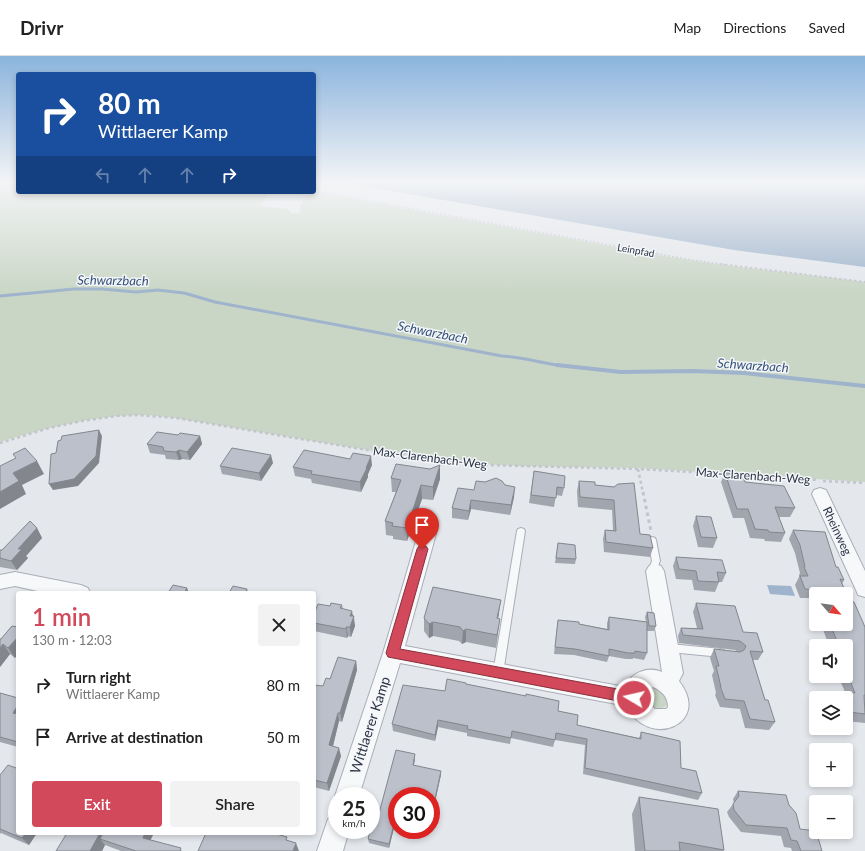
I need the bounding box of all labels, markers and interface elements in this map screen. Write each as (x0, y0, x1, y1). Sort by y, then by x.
text: Drivr (20, 16, 63, 39)
text: Map (674, 19, 701, 36)
text: Directions (723, 19, 786, 36)
text: Saved (808, 19, 845, 36)
text: 80 m (98, 86, 161, 120)
icon: right (32, 88, 84, 140)
text: Wittlaerer Kamp (98, 120, 228, 142)
icon: left (92, 164, 114, 186)
icon: ahead (134, 164, 156, 186)
icon: ahead (176, 164, 198, 186)
icon: right (218, 164, 240, 186)
street label: Leinpfad (616, 241, 656, 259)
water label: Schwarzbach (77, 271, 149, 289)
water label: Schwarzbach (396, 317, 470, 347)
water label: Schwarzbach (717, 355, 789, 375)
street label: Max-Clarenbach-Weg (372, 443, 488, 472)
street label: Max-Clarenbach-Weg (695, 464, 811, 487)
street label: Rheinweg (820, 504, 855, 557)
pin (405, 508, 439, 549)
icon: arrive (411, 514, 433, 536)
north arrow (809, 587, 853, 631)
map controls (809, 587, 853, 839)
text: 1 min (32, 602, 91, 631)
button: close (258, 604, 300, 646)
text: 130 m · 12:03 (32, 632, 112, 648)
button: sound (809, 639, 853, 683)
text: Turn right (66, 668, 131, 686)
icon: right (32, 674, 54, 696)
street label: Wittlaerer Kamp (346, 674, 393, 776)
text: 80 m (266, 676, 300, 694)
position arrow (613, 677, 655, 719)
text: Wittlaerer Kamp (66, 686, 160, 702)
button: layers (809, 691, 853, 735)
icon: arrive (32, 726, 54, 748)
text: Arrive at destination (66, 728, 203, 746)
text: 50 m (266, 728, 300, 746)
button: + (809, 743, 853, 787)
button: Exit (32, 781, 162, 827)
button: Share (170, 781, 300, 827)
speed limit sign: 30 (388, 787, 440, 839)
button: − (809, 795, 853, 839)
text: 25 (342, 796, 366, 820)
text: km/h (342, 817, 366, 829)

